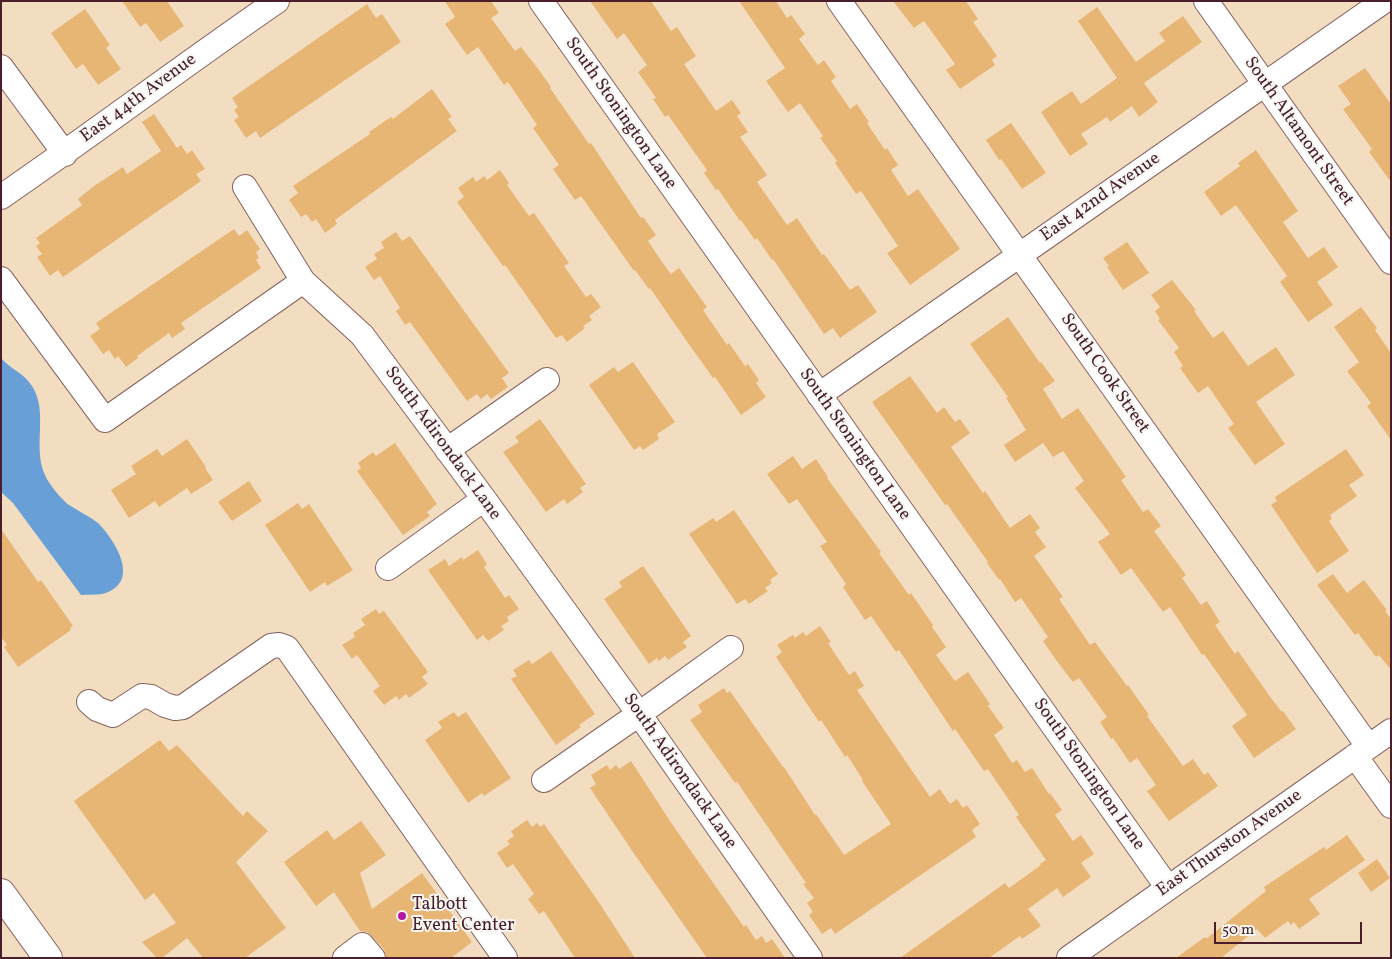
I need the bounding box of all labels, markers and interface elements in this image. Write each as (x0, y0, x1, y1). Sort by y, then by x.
street label: South Stonington Lane (559, 34, 681, 194)
street label: East 44th Avenue (77, 50, 201, 148)
street label: South Altamont Street (1238, 53, 1358, 211)
street label: East 42nd Avenue (1037, 149, 1165, 247)
street label: South Cook Street (1055, 310, 1153, 438)
street label: South Adirondack Lane (379, 363, 505, 525)
street label: South Stonington Lane (793, 365, 915, 525)
street label: South Adirondack Lane (617, 690, 741, 854)
street label: South Stonington Lane (1027, 695, 1149, 855)
street label: East Thurston Avenue (1153, 786, 1307, 902)
place label: Talbott Event Center (412, 895, 515, 938)
marker: Talbott Event Center (396, 910, 408, 922)
scale bar (1217, 912, 1364, 944)
text: 50 m (1222, 920, 1254, 941)

